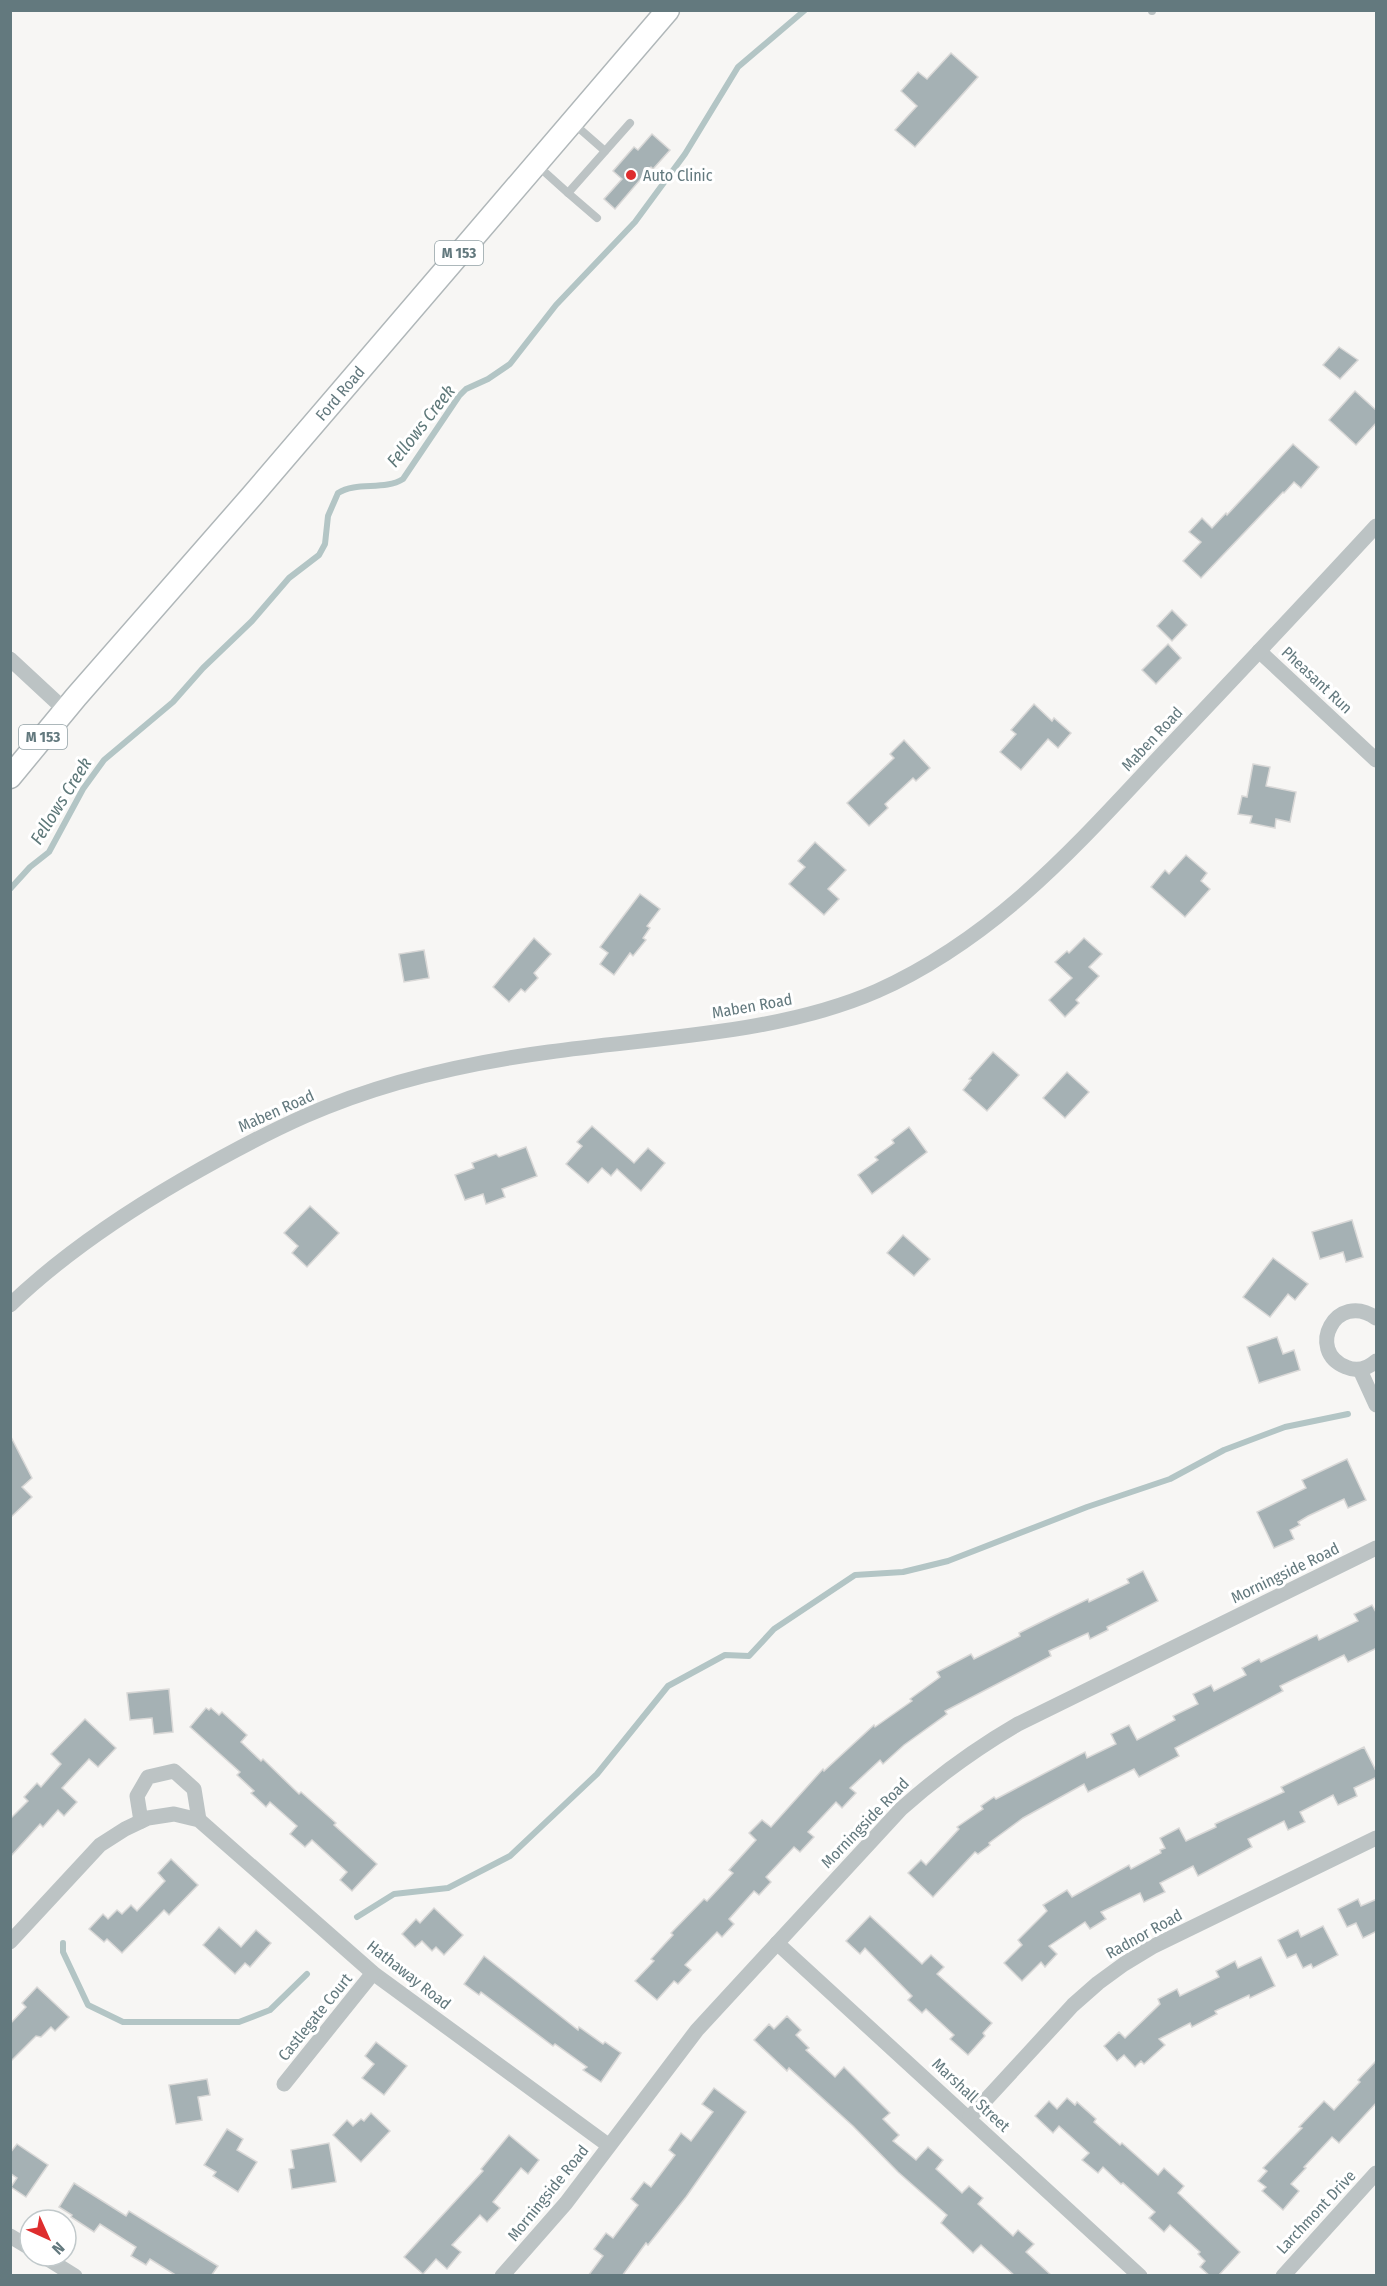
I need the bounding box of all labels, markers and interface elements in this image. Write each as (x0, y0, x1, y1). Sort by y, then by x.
place label: Auto Clinic (643, 166, 713, 185)
marker: Auto Clinic (624, 168, 638, 182)
road number: M 153 (435, 241, 483, 265)
street label: Ford Road (311, 362, 368, 424)
water label: Fellows Creek (382, 380, 460, 472)
street label: Pheasant Run (1278, 643, 1356, 717)
street label: Maben Road (1117, 703, 1187, 775)
road number: M 153 (19, 725, 67, 749)
water label: Fellows Creek (26, 753, 96, 849)
street label: Maben Road (710, 990, 794, 1022)
street label: Maben Road (235, 1086, 317, 1136)
street label: Morningside Road (1228, 1539, 1342, 1607)
street label: Morningside Road (817, 1774, 913, 1872)
street label: Radnor Road (1103, 1905, 1185, 1963)
street label: Hathaway Road (363, 1936, 455, 2014)
street label: Castlegate Court (274, 1969, 356, 2064)
street label: Marshall Street (928, 2054, 1014, 2136)
street label: Morningside Road (504, 2141, 592, 2245)
street label: Larchmont Drive (1272, 2166, 1360, 2258)
north arrow (18, 2208, 78, 2268)
text: N (48, 2238, 68, 2258)

